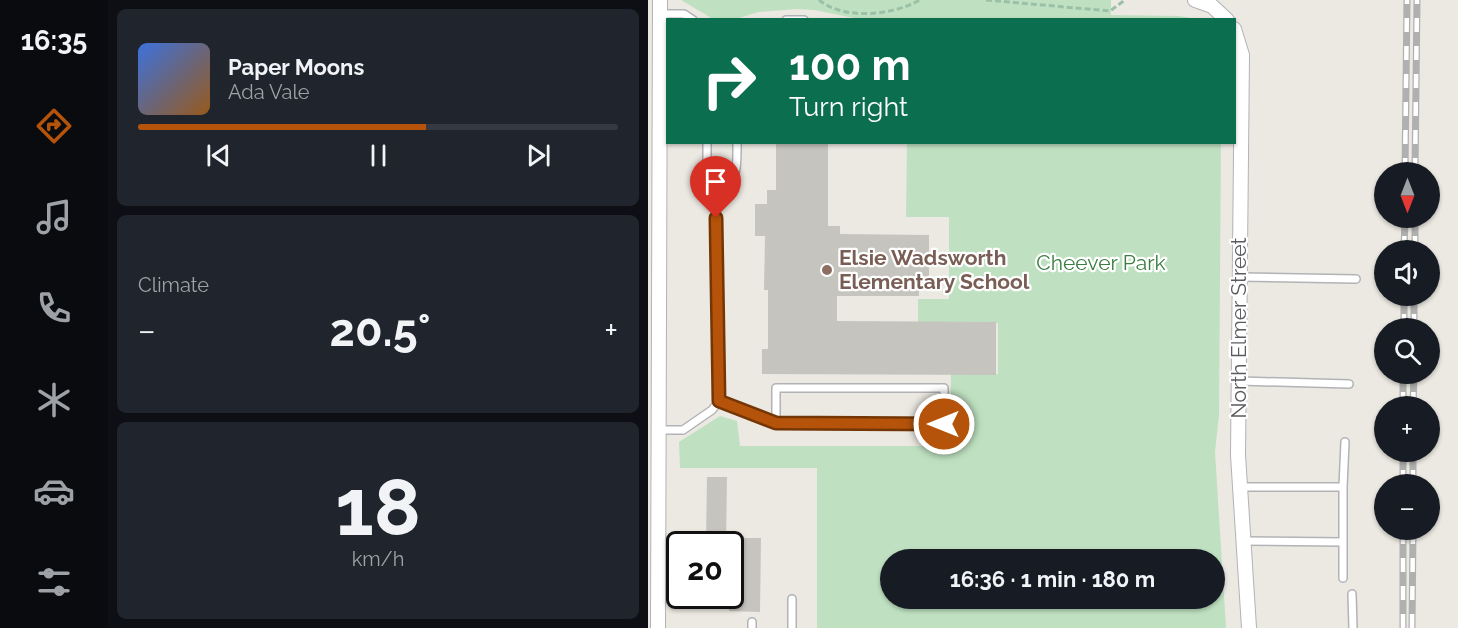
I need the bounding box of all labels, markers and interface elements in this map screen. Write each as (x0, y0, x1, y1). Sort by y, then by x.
text: 16:35 (21, 25, 87, 56)
text: 100 m (789, 41, 911, 90)
icon: right (690, 42, 768, 120)
text: Paper Moons (228, 54, 364, 80)
text: Ada Vale (228, 80, 310, 104)
text: Turn right (789, 91, 908, 122)
icon: directions (33, 105, 75, 147)
icon: previous (202, 139, 235, 172)
icon: pause (362, 139, 395, 172)
icon: next (522, 139, 555, 172)
pin (690, 156, 741, 218)
north arrow (1374, 162, 1440, 228)
map controls (1374, 162, 1440, 540)
icon: arrive (699, 165, 732, 198)
icon: music (33, 196, 75, 238)
street label: North Elmer Street (1226, 237, 1251, 419)
button: sound (1374, 240, 1440, 306)
place label: Elsie Wadsworth Elementary School (839, 245, 1030, 294)
park label: Cheever Park (1036, 250, 1166, 275)
marker: Elsie Wadsworth Elementary School (820, 263, 834, 277)
text: Climate (138, 273, 209, 297)
icon: phone (33, 287, 75, 329)
text: 20.5° (330, 304, 430, 357)
text: − (138, 311, 156, 350)
text: + (604, 311, 618, 350)
button: search (1374, 318, 1440, 384)
icon: climate (33, 379, 75, 421)
position arrow (912, 392, 976, 456)
button: + (1374, 396, 1440, 462)
text: 18 (335, 462, 421, 553)
icon: car (33, 470, 75, 512)
button: − (1374, 474, 1440, 540)
speed limit sign: 20 (666, 531, 744, 609)
text: km/h (352, 547, 404, 571)
icon: filters (33, 561, 75, 603)
text: 16:36 · 1 min · 180 m (950, 566, 1155, 592)

